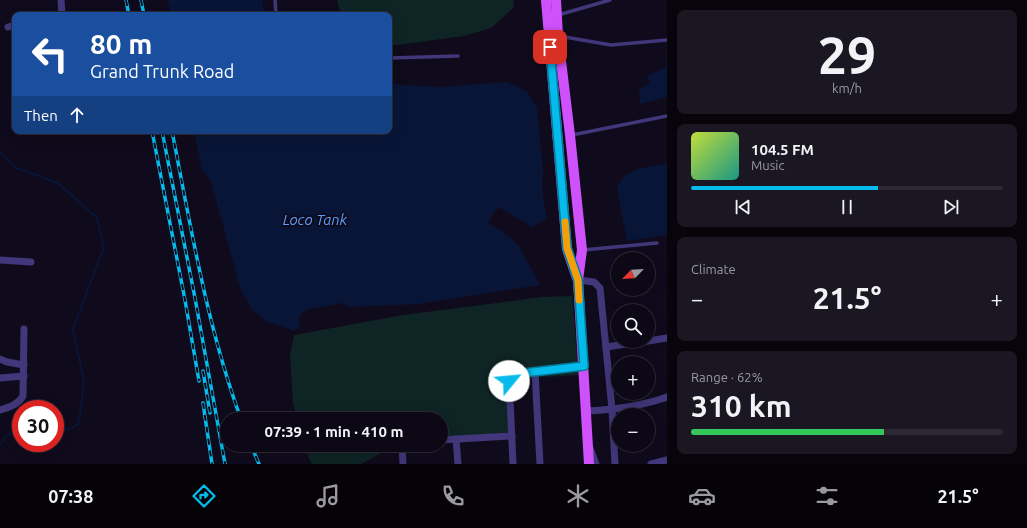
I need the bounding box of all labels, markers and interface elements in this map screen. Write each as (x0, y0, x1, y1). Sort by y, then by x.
text: 29 (818, 26, 876, 84)
icon: left (24, 28, 76, 80)
text: 80 m (90, 28, 152, 59)
pin (533, 30, 567, 64)
icon: arrive (539, 36, 561, 58)
text: Grand Trunk Road (90, 61, 234, 81)
text: km/h (832, 81, 862, 95)
icon: ahead (66, 104, 88, 126)
text: Then (24, 107, 58, 124)
text: 104.5 FM (751, 141, 814, 158)
text: Music (751, 158, 785, 172)
icon: previous (732, 196, 754, 218)
icon: pause (836, 196, 858, 218)
icon: next (940, 196, 962, 218)
water label: Loco Tank (283, 211, 348, 228)
north arrow (611, 252, 655, 296)
map controls (611, 252, 655, 452)
text: Climate (691, 262, 736, 276)
text: 21.5° (813, 281, 881, 315)
text: − (691, 286, 703, 311)
text: + (991, 286, 1003, 311)
button: search (611, 304, 655, 348)
button: + (611, 356, 655, 400)
position arrow (488, 360, 530, 402)
text: Range · 62% (691, 370, 763, 384)
text: 310 km (691, 389, 792, 423)
speed limit sign: 30 (12, 400, 64, 452)
button: − (611, 408, 655, 452)
text: 07:39 · 1 min · 410 m (265, 423, 403, 440)
icon: directions (190, 482, 218, 510)
icon: music (314, 482, 342, 510)
icon: phone (439, 482, 467, 510)
icon: climate (564, 482, 592, 510)
icon: car (688, 482, 716, 510)
icon: filters (813, 482, 841, 510)
text: 07:38 (48, 486, 93, 506)
text: 21.5° (937, 486, 979, 506)

